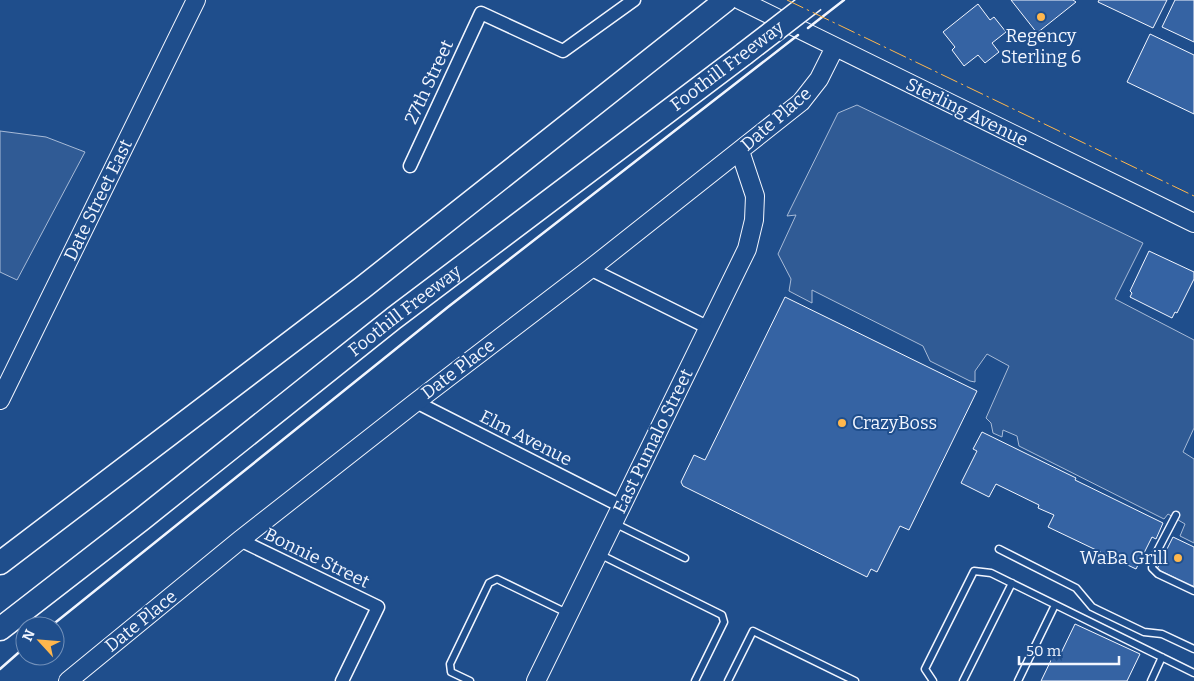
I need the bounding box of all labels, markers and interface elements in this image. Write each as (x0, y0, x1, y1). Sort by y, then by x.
marker: Regency Sterling 6 (1035, 11, 1047, 23)
street label: Foothill Freeway (666, 16, 788, 116)
place label: Regency Sterling 6 (1001, 25, 1081, 68)
street label: 27th Street (400, 36, 458, 128)
street label: Sterling Avenue (902, 73, 1032, 151)
street label: Date Place (736, 82, 816, 156)
street label: Date Street East (59, 135, 137, 264)
street label: Foothill Freeway (344, 260, 466, 361)
street label: Date Place (417, 334, 499, 404)
street label: East Pumalo Street (608, 365, 698, 517)
street label: Elm Avenue (476, 405, 576, 471)
place label: CrazyBoss (852, 412, 937, 434)
marker: CrazyBoss (836, 417, 848, 429)
street label: Bonnie Street (261, 523, 374, 593)
place label: WaBa Grill (1080, 547, 1168, 569)
marker: WaBa Grill (1172, 552, 1184, 564)
street label: Date Place (101, 585, 181, 657)
north arrow (15, 616, 65, 666)
text: N (19, 627, 39, 644)
scale bar (1019, 634, 1119, 666)
text: 50 m (1026, 642, 1062, 660)

